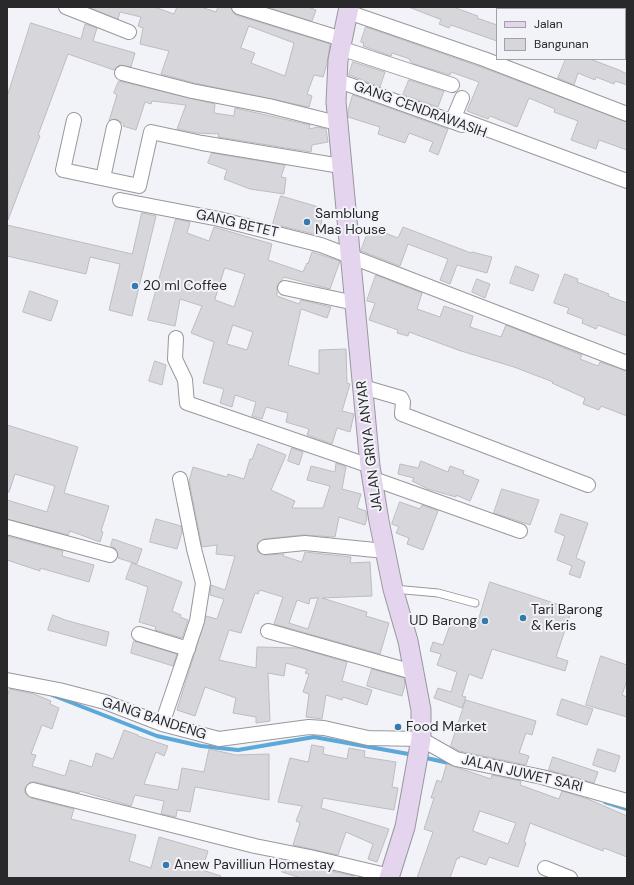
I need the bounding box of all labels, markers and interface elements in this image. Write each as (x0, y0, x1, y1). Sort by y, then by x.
legend (496, 8, 626, 60)
text: Jalan (534, 16, 563, 32)
text: Bangunan (534, 36, 589, 52)
street label: GANG CENDRAWASIH (351, 78, 489, 142)
street label: GANG BETET (194, 206, 280, 242)
place label: Samblung Mas House (315, 206, 386, 238)
marker: Samblung Mas House (302, 217, 312, 227)
place label: 20 ml Coffee (143, 278, 227, 294)
marker: 20 ml Coffee (130, 281, 140, 291)
street label: JALAN GRIYA ANYAR (354, 379, 386, 513)
place label: Tari Barong & Keris (531, 602, 603, 634)
place label: UD Barong (409, 613, 477, 629)
marker: Tari Barong & Keris (518, 613, 528, 623)
marker: UD Barong (480, 616, 490, 626)
street label: GANG BANDENG (100, 694, 208, 744)
place label: Food Market (406, 719, 487, 735)
marker: Food Market (393, 722, 403, 732)
street label: JALAN JUWET SARI (460, 752, 584, 796)
place label: Anew Pavilliun Homestay (174, 857, 334, 873)
marker: Anew Pavilliun Homestay (161, 860, 171, 870)

